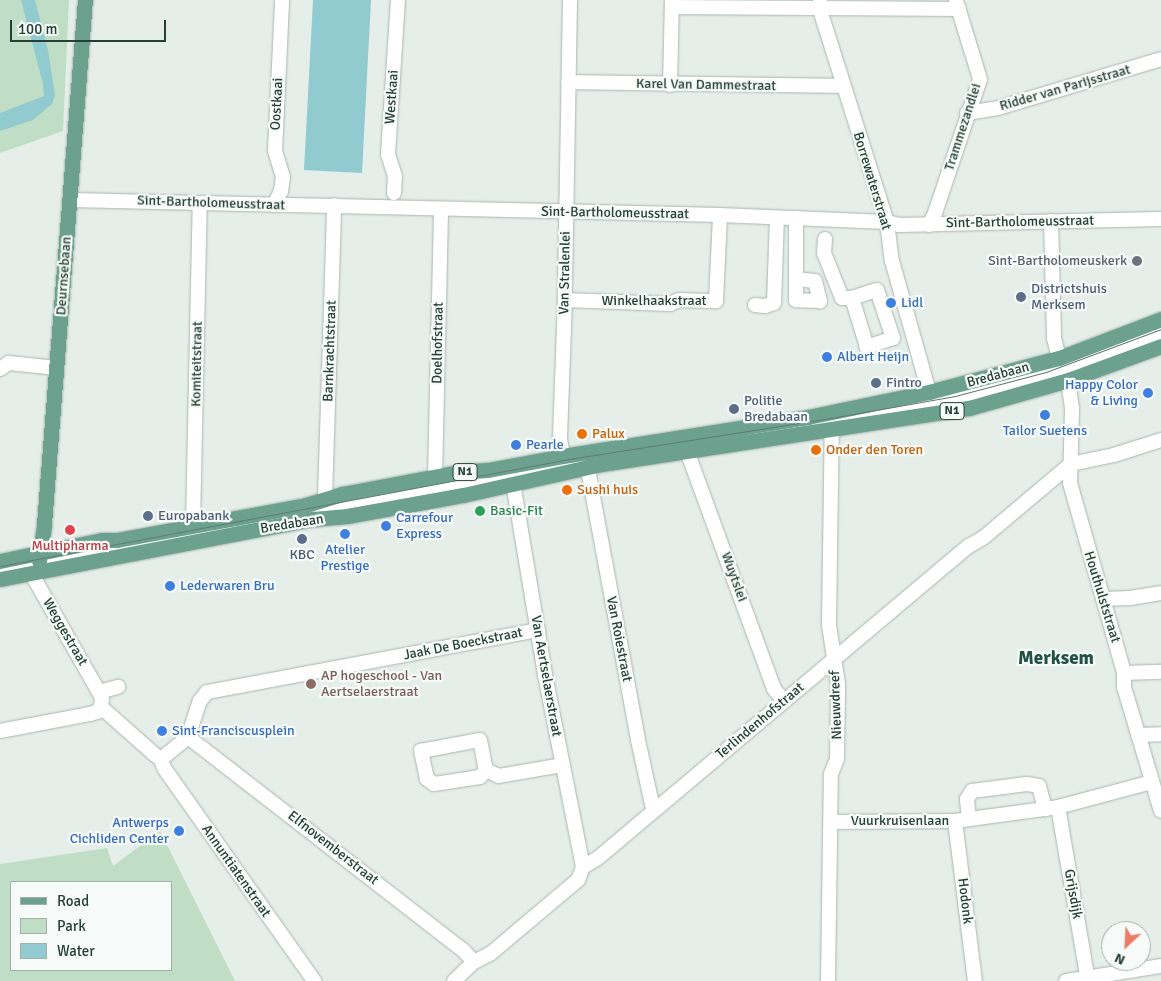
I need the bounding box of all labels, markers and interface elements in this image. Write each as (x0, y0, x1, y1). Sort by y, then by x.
scale bar (12, 10, 169, 42)
text: 100 m (18, 20, 58, 38)
street label: Ridder van Parijsstraat (998, 61, 1132, 115)
street label: Westkaai (382, 69, 402, 125)
street label: Karel Van Dammestraat (636, 75, 776, 95)
street label: Oostkaai (267, 77, 287, 131)
street label: Trammezandlei (941, 81, 985, 173)
street label: Borrewaterstraat (849, 130, 895, 232)
street label: Sint-Bartholomeusstraat (137, 192, 285, 214)
street label: Sint-Bartholomeusstraat (541, 203, 689, 223)
street label: Sint-Bartholomeusstraat (946, 212, 1094, 232)
street label: Van Stralenlei (556, 231, 574, 315)
street label: Deurnsebaan (53, 236, 75, 316)
place label: Sint-Bartholomeuskerk (988, 253, 1127, 269)
marker: Sint-Bartholomeuskerk (1131, 255, 1143, 267)
place label: Districtshuis Merksem (1031, 281, 1107, 314)
marker: Districtshuis Merksem (1015, 291, 1027, 303)
street label: Winkelhaakstraat (601, 293, 707, 309)
place label: Lidl (901, 295, 923, 311)
marker: Lidl (885, 297, 897, 309)
street label: Barnkrachtstraat (320, 300, 340, 402)
street label: Doelhofstraat (429, 302, 447, 384)
street label: Komiteitstraat (188, 321, 206, 407)
place label: Albert Heijn (837, 349, 909, 365)
marker: Albert Heijn (821, 351, 833, 363)
street label: Bredabaan (965, 359, 1031, 391)
place label: Fintro (886, 375, 922, 391)
marker: Fintro (870, 377, 882, 389)
place label: Happy Color & Living (1065, 377, 1138, 410)
marker: Happy Color & Living (1142, 387, 1154, 399)
place label: Politie Bredabaan (744, 393, 808, 426)
road number: N1 (940, 402, 964, 421)
marker: Politie Bredabaan (728, 403, 740, 415)
marker: Tailor Suetens (1039, 409, 1051, 421)
place label: Tailor Suetens (1003, 423, 1087, 439)
place label: Palux (592, 426, 625, 442)
marker: Palux (576, 428, 588, 440)
place label: Pearle (526, 437, 564, 453)
marker: Pearle (510, 439, 522, 451)
place label: Onder den Toren (826, 442, 923, 458)
marker: Onder den Toren (810, 444, 822, 456)
road number: N1 (452, 462, 478, 482)
place label: Sushi huis (577, 482, 638, 498)
marker: Sushi huis (561, 484, 573, 496)
place label: Basic-Fit (490, 503, 543, 519)
marker: Basic-Fit (474, 505, 486, 517)
place label: Europabank (158, 508, 229, 524)
marker: Europabank (142, 510, 154, 522)
place label: Carrefour Express (396, 510, 453, 542)
street label: Bredabaan (259, 511, 325, 537)
marker: Carrefour Express (380, 520, 392, 532)
marker: Multipharma (64, 524, 76, 536)
marker: Atelier Prestige (339, 528, 351, 540)
marker: KBC (296, 533, 308, 545)
place label: Multipharma (31, 538, 109, 554)
place label: Atelier Prestige (321, 542, 369, 574)
place label: KBC (289, 547, 315, 563)
street label: Houthulststraat (1080, 549, 1124, 645)
street label: Wuytslei (717, 550, 751, 604)
place label: Lederwaren Bru (180, 578, 275, 594)
marker: Lederwaren Bru (164, 580, 176, 592)
street label: Weggestraat (39, 595, 91, 669)
street label: Van Roiestraat (602, 595, 636, 683)
street label: Van Aertselaerstraat (527, 614, 565, 738)
street label: Jaak De Boeckstraat (402, 624, 524, 664)
district label: Merksem (1018, 648, 1094, 670)
place label: AP hogeschool - Van Aertselaerstraat (321, 668, 442, 700)
street label: Nieuwdreef (826, 670, 846, 740)
marker: AP hogeschool - Van Aertselaerstraat (305, 678, 317, 690)
street label: Terlindenhofstraat (712, 679, 808, 763)
place label: Sint-Franciscusplein (172, 723, 295, 739)
marker: Sint-Franciscusplein (156, 725, 168, 737)
street label: Elfnovemberstraat (284, 807, 382, 889)
street label: Vuurkruisenlaan (851, 813, 949, 829)
place label: Antwerps Cichliden Center (70, 815, 169, 848)
street label: Annuntiatenstraat (198, 821, 274, 921)
marker: Antwerps Cichliden Center (173, 825, 185, 837)
street label: Grijsdijk (1060, 868, 1086, 920)
street label: Hodonk (954, 877, 976, 925)
legend (10, 881, 172, 971)
text: Road (57, 892, 89, 910)
text: Park (57, 917, 86, 935)
north arrow (1101, 921, 1151, 971)
text: Water (57, 942, 95, 960)
text: N (1112, 949, 1128, 969)

